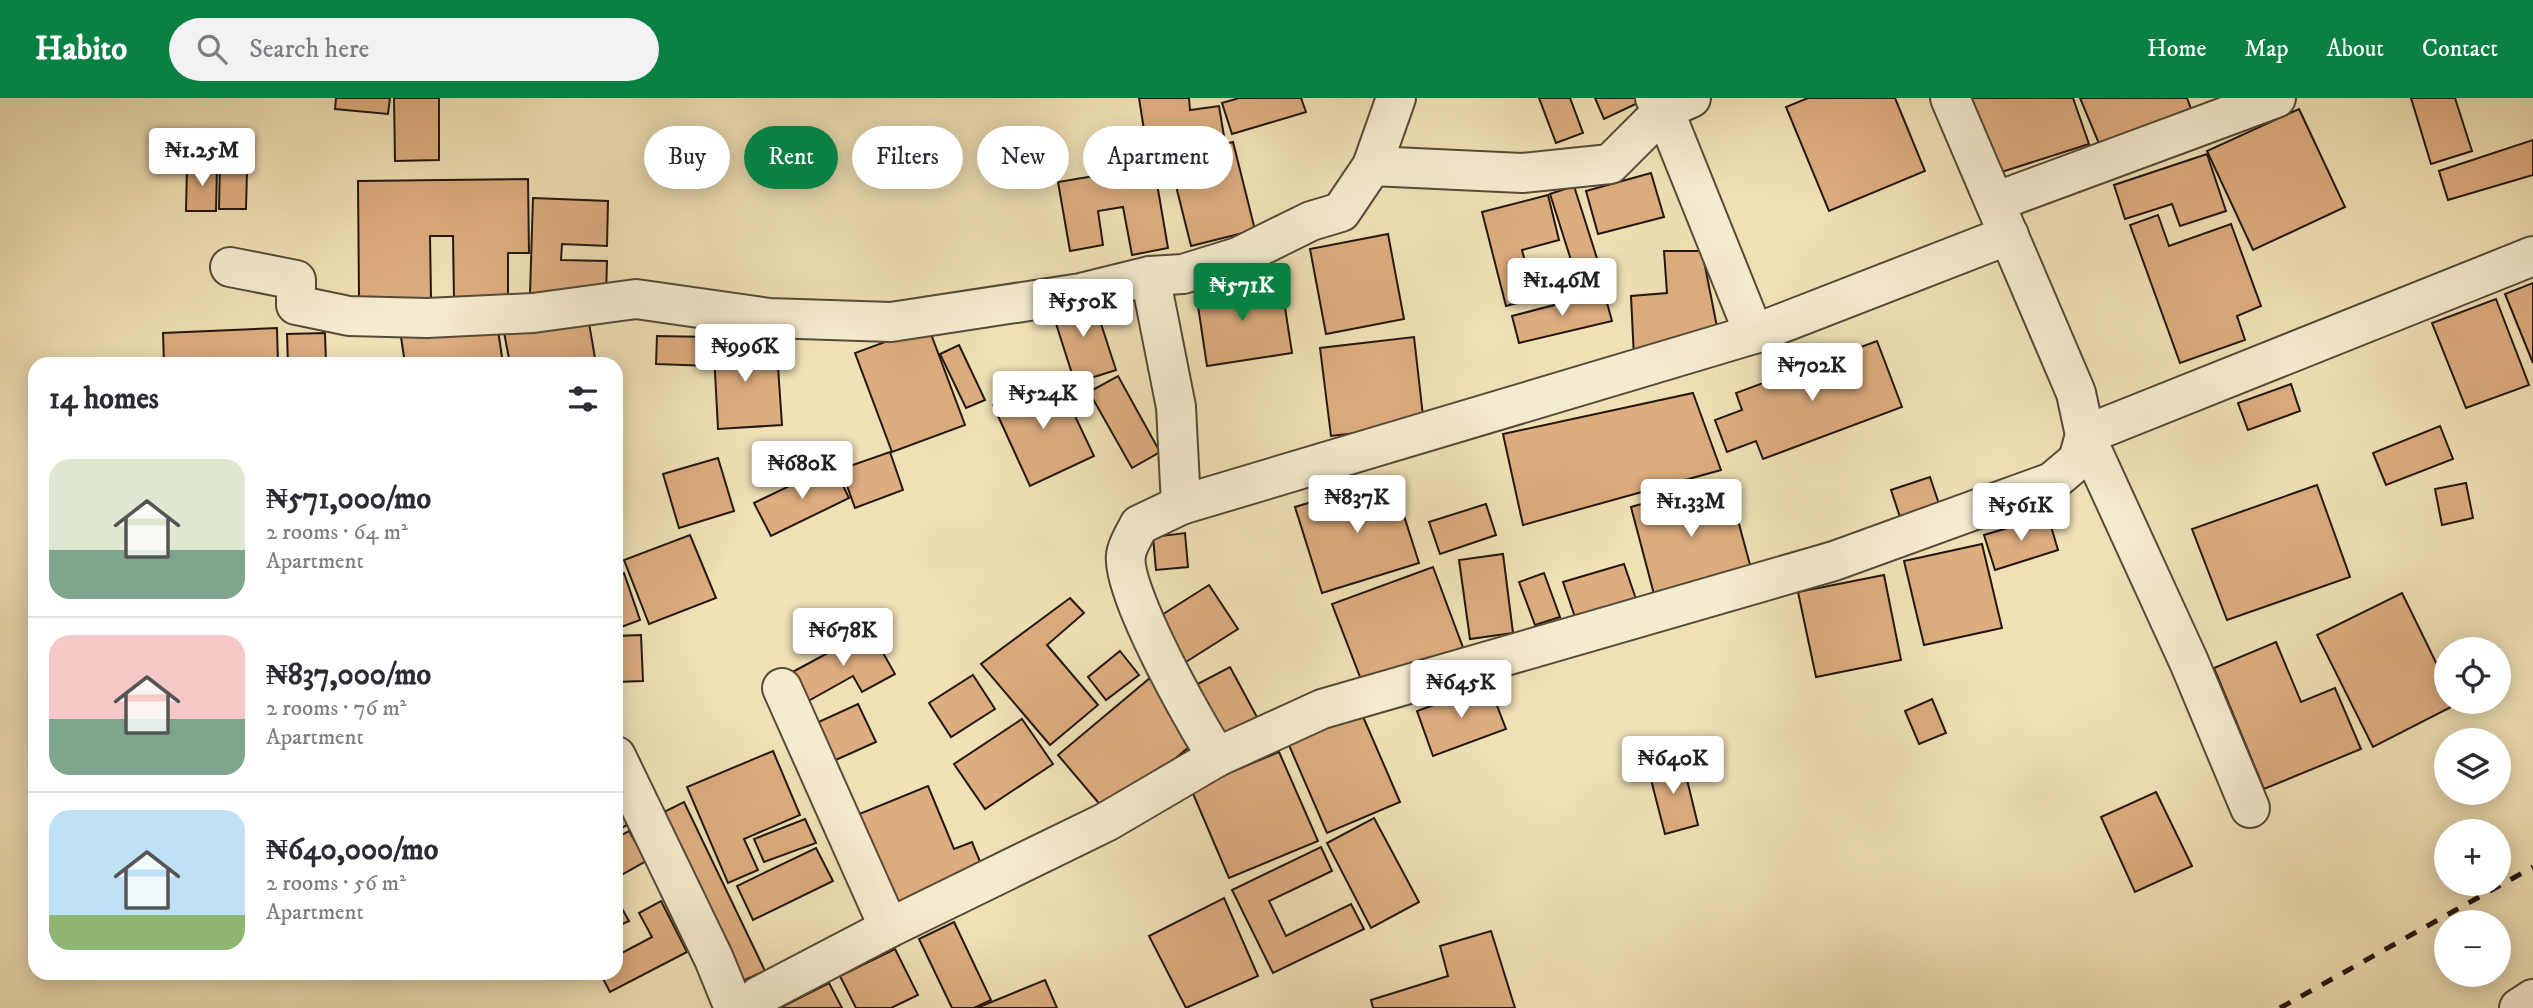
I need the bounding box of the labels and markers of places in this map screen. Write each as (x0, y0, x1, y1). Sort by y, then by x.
pin: ₦1.25M (145, 129, 259, 188)
pin: ₦1.46M (1505, 258, 1619, 318)
pin: ₦571K (1193, 264, 1291, 323)
pin: ₦550K (1034, 280, 1132, 339)
pin: ₦996K (696, 324, 794, 384)
pin: ₦702K (1763, 344, 1861, 403)
pin: ₦524K (994, 372, 1092, 431)
pin: ₦680K (753, 442, 851, 501)
pin: ₦837K (1308, 476, 1406, 535)
pin: ₦1.33M (1634, 480, 1748, 539)
pin: ₦561K (1972, 484, 2070, 543)
pin: ₦678K (794, 608, 892, 668)
pin: ₦645K (1412, 660, 1510, 720)
pin: ₦640K (1624, 736, 1722, 796)

